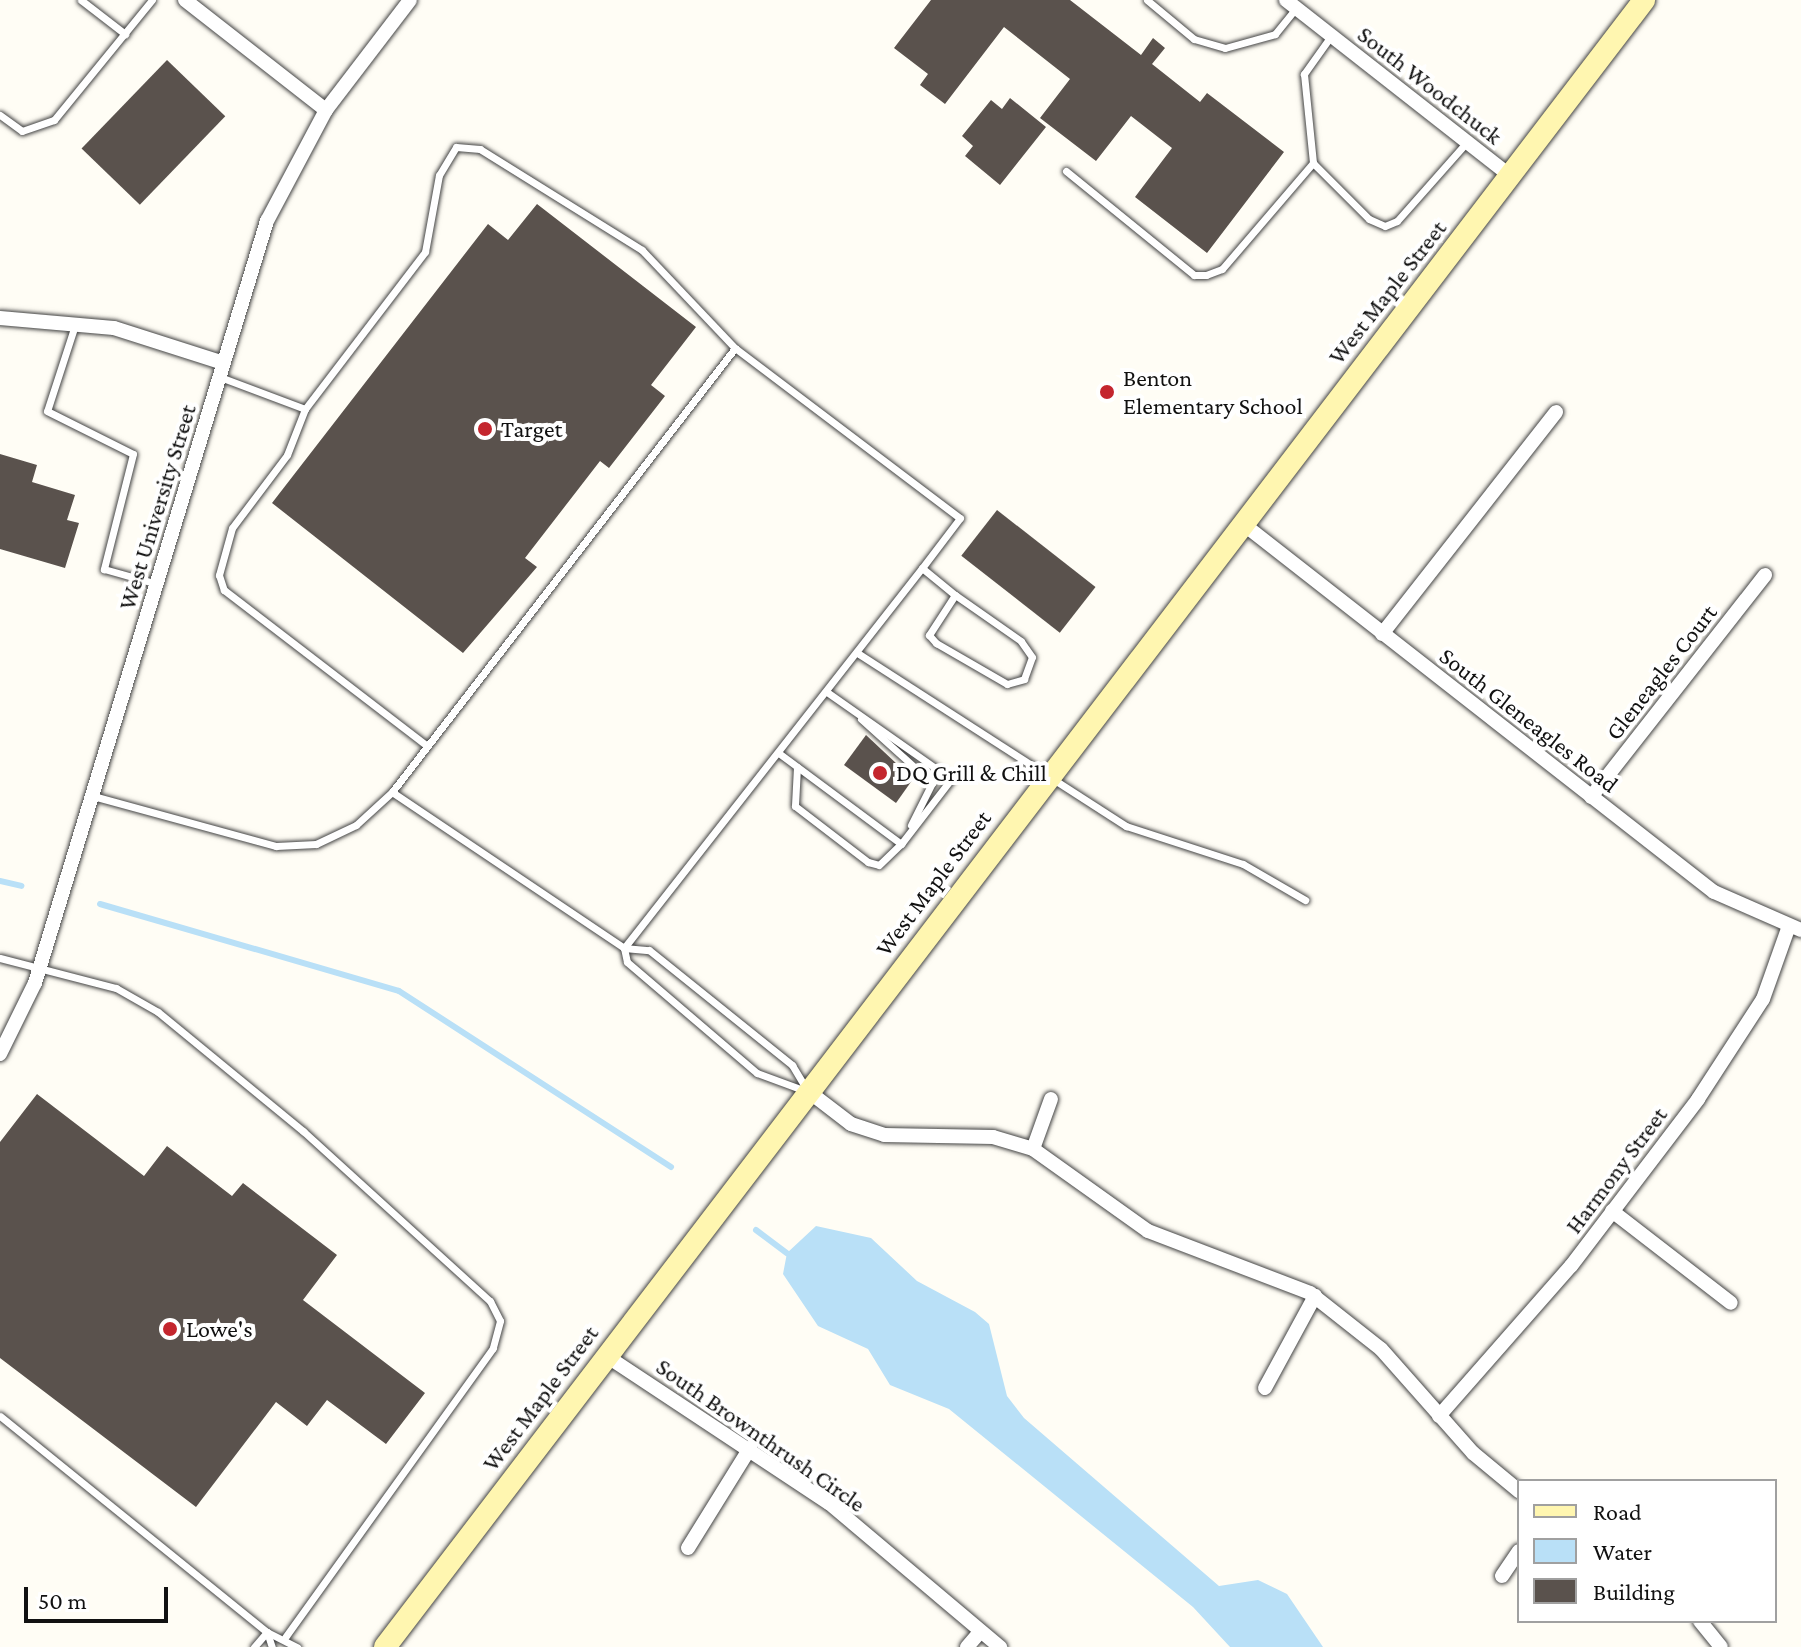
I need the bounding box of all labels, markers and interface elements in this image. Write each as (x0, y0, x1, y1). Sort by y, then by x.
street label: South Woodchuck (1352, 20, 1508, 150)
street label: West Maple Street (1322, 214, 1452, 370)
place label: Benton Elementary School (1123, 364, 1303, 420)
marker: Benton Elementary School (1098, 383, 1116, 401)
street label: West University Street (112, 401, 202, 613)
place label: Target (501, 415, 562, 443)
marker: Target (476, 420, 494, 438)
street label: Gleneagles Court (1599, 598, 1723, 746)
street label: South Gleneagles Road (1434, 641, 1624, 799)
place label: DQ Grill & Chill (896, 759, 1047, 787)
marker: DQ Grill & Chill (871, 764, 889, 782)
street label: West Maple Street (869, 805, 997, 961)
street label: Harmony Street (1559, 1101, 1673, 1239)
place label: Lowe's (186, 1315, 253, 1343)
marker: Lowe's (161, 1320, 179, 1338)
street label: West Maple Street (476, 1320, 604, 1476)
street label: South Brownthrush Circle (651, 1352, 871, 1518)
legend (1517, 1479, 1777, 1623)
text: Road (1593, 1498, 1642, 1525)
text: Water (1593, 1538, 1652, 1565)
scale bar (28, 1571, 172, 1621)
text: Building (1593, 1578, 1675, 1605)
text: 50 m (38, 1587, 87, 1614)

